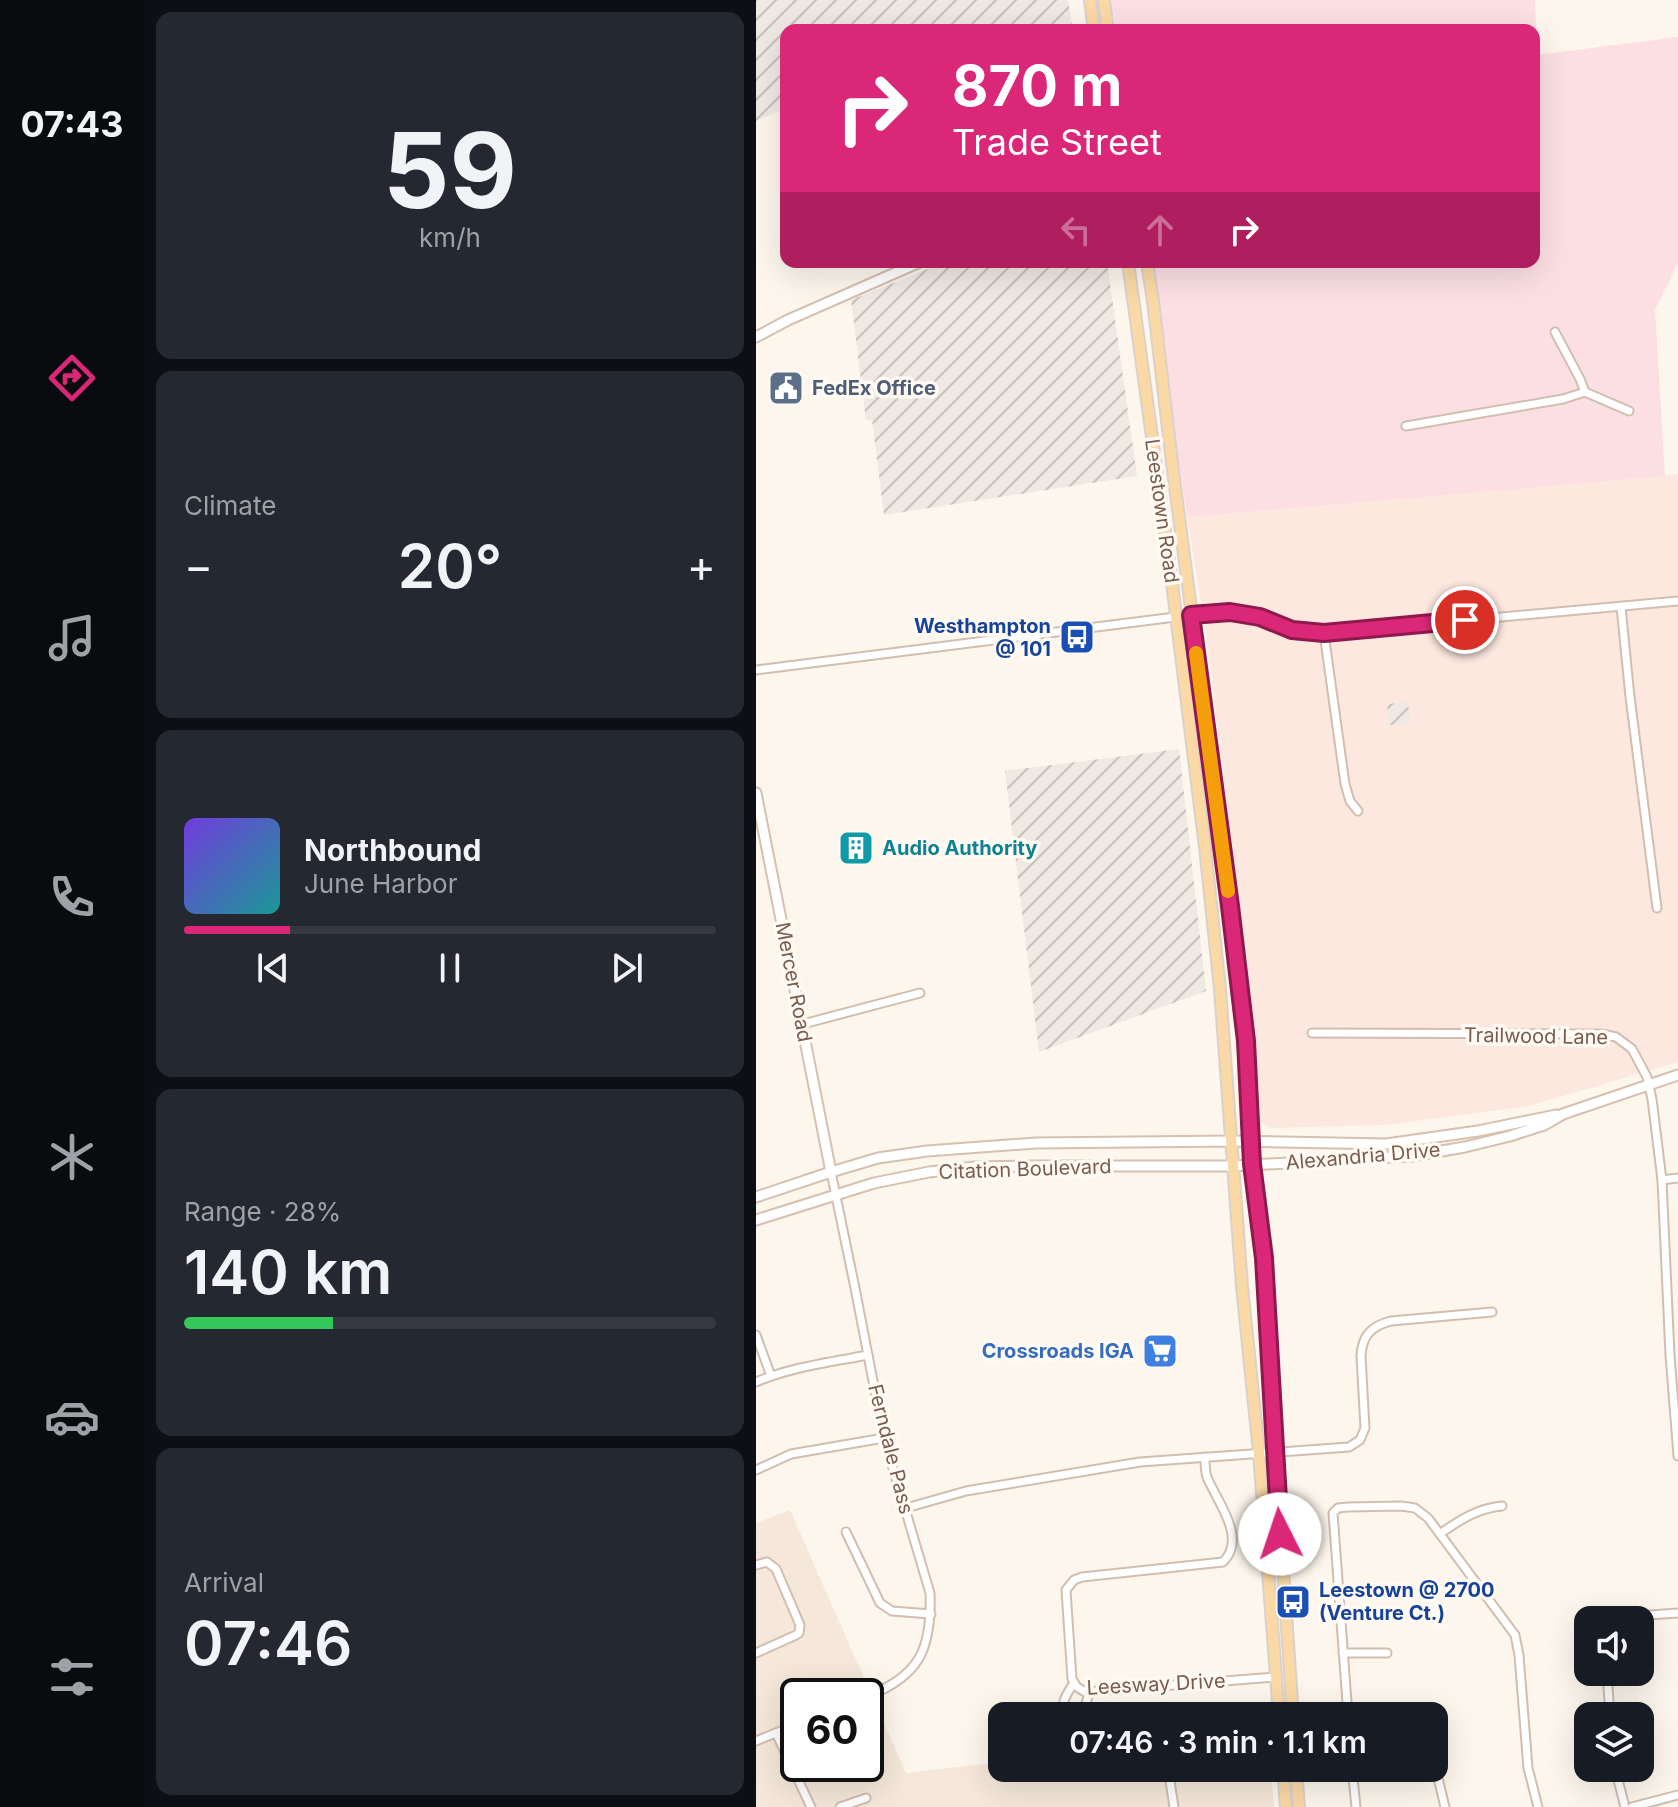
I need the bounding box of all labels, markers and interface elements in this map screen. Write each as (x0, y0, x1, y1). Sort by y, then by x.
text: 870 m (952, 52, 1122, 120)
icon: right (820, 56, 924, 160)
text: 07:43 (21, 102, 123, 146)
text: 59 (383, 107, 517, 233)
text: Trade Street (952, 120, 1162, 164)
icon: left (1054, 208, 1098, 252)
icon: ahead (1138, 208, 1182, 252)
icon: right (1222, 208, 1266, 252)
text: km/h (419, 222, 481, 253)
icon: directions (44, 350, 100, 406)
public building icon: FedEx Office (767, 369, 805, 407)
place label: FedEx Office (812, 376, 936, 400)
street label: Leestown Road (1140, 437, 1184, 585)
text: Climate (184, 490, 276, 521)
text: 20° (398, 530, 502, 602)
text: − (184, 539, 213, 593)
text: + (687, 539, 716, 593)
pin (1431, 586, 1499, 654)
icon: arrive (1443, 598, 1487, 642)
icon: music (44, 610, 100, 666)
place label: Westhampton @ 101 (914, 614, 1051, 661)
bus stop icon: Westhampton @ 101 (1058, 618, 1096, 656)
building icon: Audio Authority (837, 829, 875, 867)
text: Northbound (304, 832, 481, 868)
place label: Audio Authority (882, 836, 1037, 860)
text: June Harbor (304, 868, 457, 899)
icon: phone (44, 869, 100, 925)
street label: Mercer Road (771, 920, 817, 1044)
icon: previous (251, 946, 295, 990)
icon: pause (428, 946, 472, 990)
icon: next (605, 946, 649, 990)
street label: Trailwood Lane (1464, 1023, 1608, 1049)
icon: climate (44, 1129, 100, 1185)
street label: Alexandria Drive (1285, 1137, 1441, 1175)
street label: Citation Boulevard (938, 1154, 1112, 1184)
text: Range · 28% (184, 1196, 341, 1227)
text: 140 km (184, 1236, 392, 1308)
supermarket icon: Crossroads IGA (1141, 1332, 1179, 1370)
place label: Crossroads IGA (982, 1339, 1134, 1363)
street label: Ferndale Pass (863, 1382, 919, 1516)
icon: car (44, 1389, 100, 1445)
position arrow (1238, 1492, 1322, 1576)
text: Arrival (184, 1567, 264, 1598)
place label: Leestown @ 2700 (Venture Ct.) (1319, 1578, 1495, 1625)
bus stop icon: Leestown @ 2700 (Venture Ct.) (1274, 1583, 1312, 1621)
map controls (1574, 1606, 1654, 1782)
button: sound (1574, 1606, 1654, 1686)
text: 07:46 (184, 1607, 352, 1679)
icon: filters (44, 1649, 100, 1705)
street label: Leesway Drive (1086, 1668, 1226, 1700)
speed limit sign: 60 (780, 1678, 884, 1782)
button: layers (1574, 1702, 1654, 1782)
text: 07:46 · 3 min · 1.1 km (1069, 1724, 1367, 1760)

